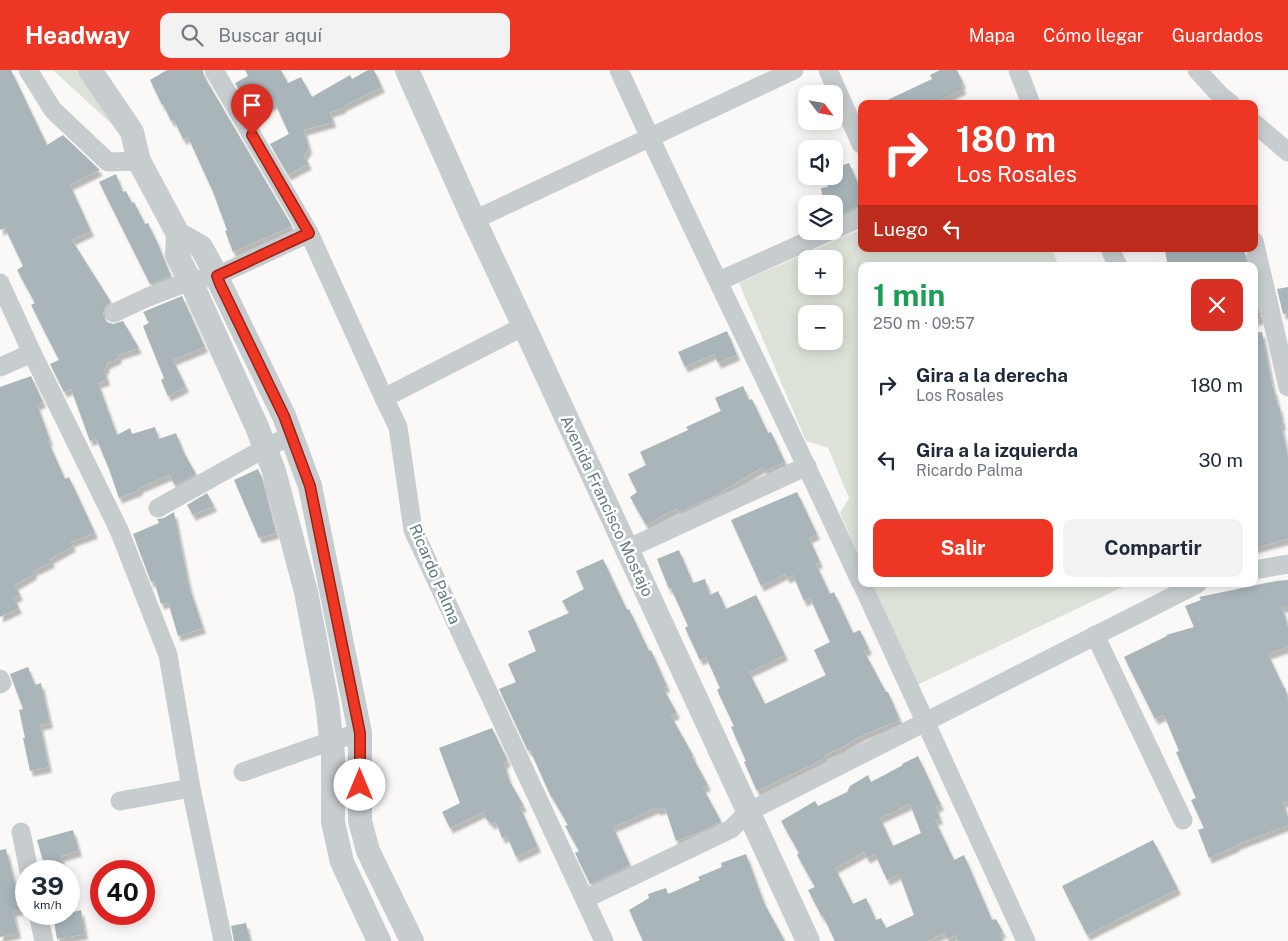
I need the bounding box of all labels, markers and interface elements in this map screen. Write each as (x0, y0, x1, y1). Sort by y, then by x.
search box (160, 13, 510, 58)
text: Headway (25, 21, 130, 49)
icon: search (178, 21, 206, 49)
text: Buscar aquí (218, 24, 322, 46)
text: Mapa (969, 25, 1015, 46)
text: Cómo llegar (1043, 25, 1144, 46)
text: Guardados (1172, 25, 1263, 46)
pin (231, 84, 273, 135)
north arrow (798, 85, 842, 130)
map controls (798, 85, 843, 350)
icon: arrive (238, 91, 266, 119)
text: 180 m (956, 119, 1056, 160)
icon: right (873, 120, 938, 185)
button: sound (798, 140, 843, 185)
text: Los Rosales (956, 161, 1077, 187)
button: layers (798, 195, 843, 240)
icon: left (938, 215, 966, 243)
text: Luego (873, 218, 928, 240)
button: + (798, 250, 843, 295)
text: 1 min (873, 277, 945, 313)
button: close (1191, 279, 1243, 331)
button: − (798, 305, 843, 350)
text: 250 m · 09:57 (873, 314, 975, 333)
text: Gira a la derecha (916, 364, 1068, 386)
icon: right (873, 371, 901, 399)
text: 180 m (1190, 374, 1243, 396)
text: Los Rosales (916, 386, 1004, 405)
street label: Avenida Francisco Mostajo (557, 412, 657, 600)
text: Gira a la izquierda (916, 439, 1078, 461)
icon: left (873, 446, 901, 474)
text: 30 m (1198, 449, 1243, 471)
text: Ricardo Palma (916, 461, 1023, 480)
button: Salir (873, 519, 1053, 577)
button: Compartir (1063, 519, 1243, 577)
street label: Ricardo Palma (405, 521, 465, 627)
position arrow (333, 758, 385, 810)
speed limit sign: 40 (90, 860, 155, 925)
text: 39 (31, 871, 64, 901)
text: km/h (33, 898, 62, 912)

